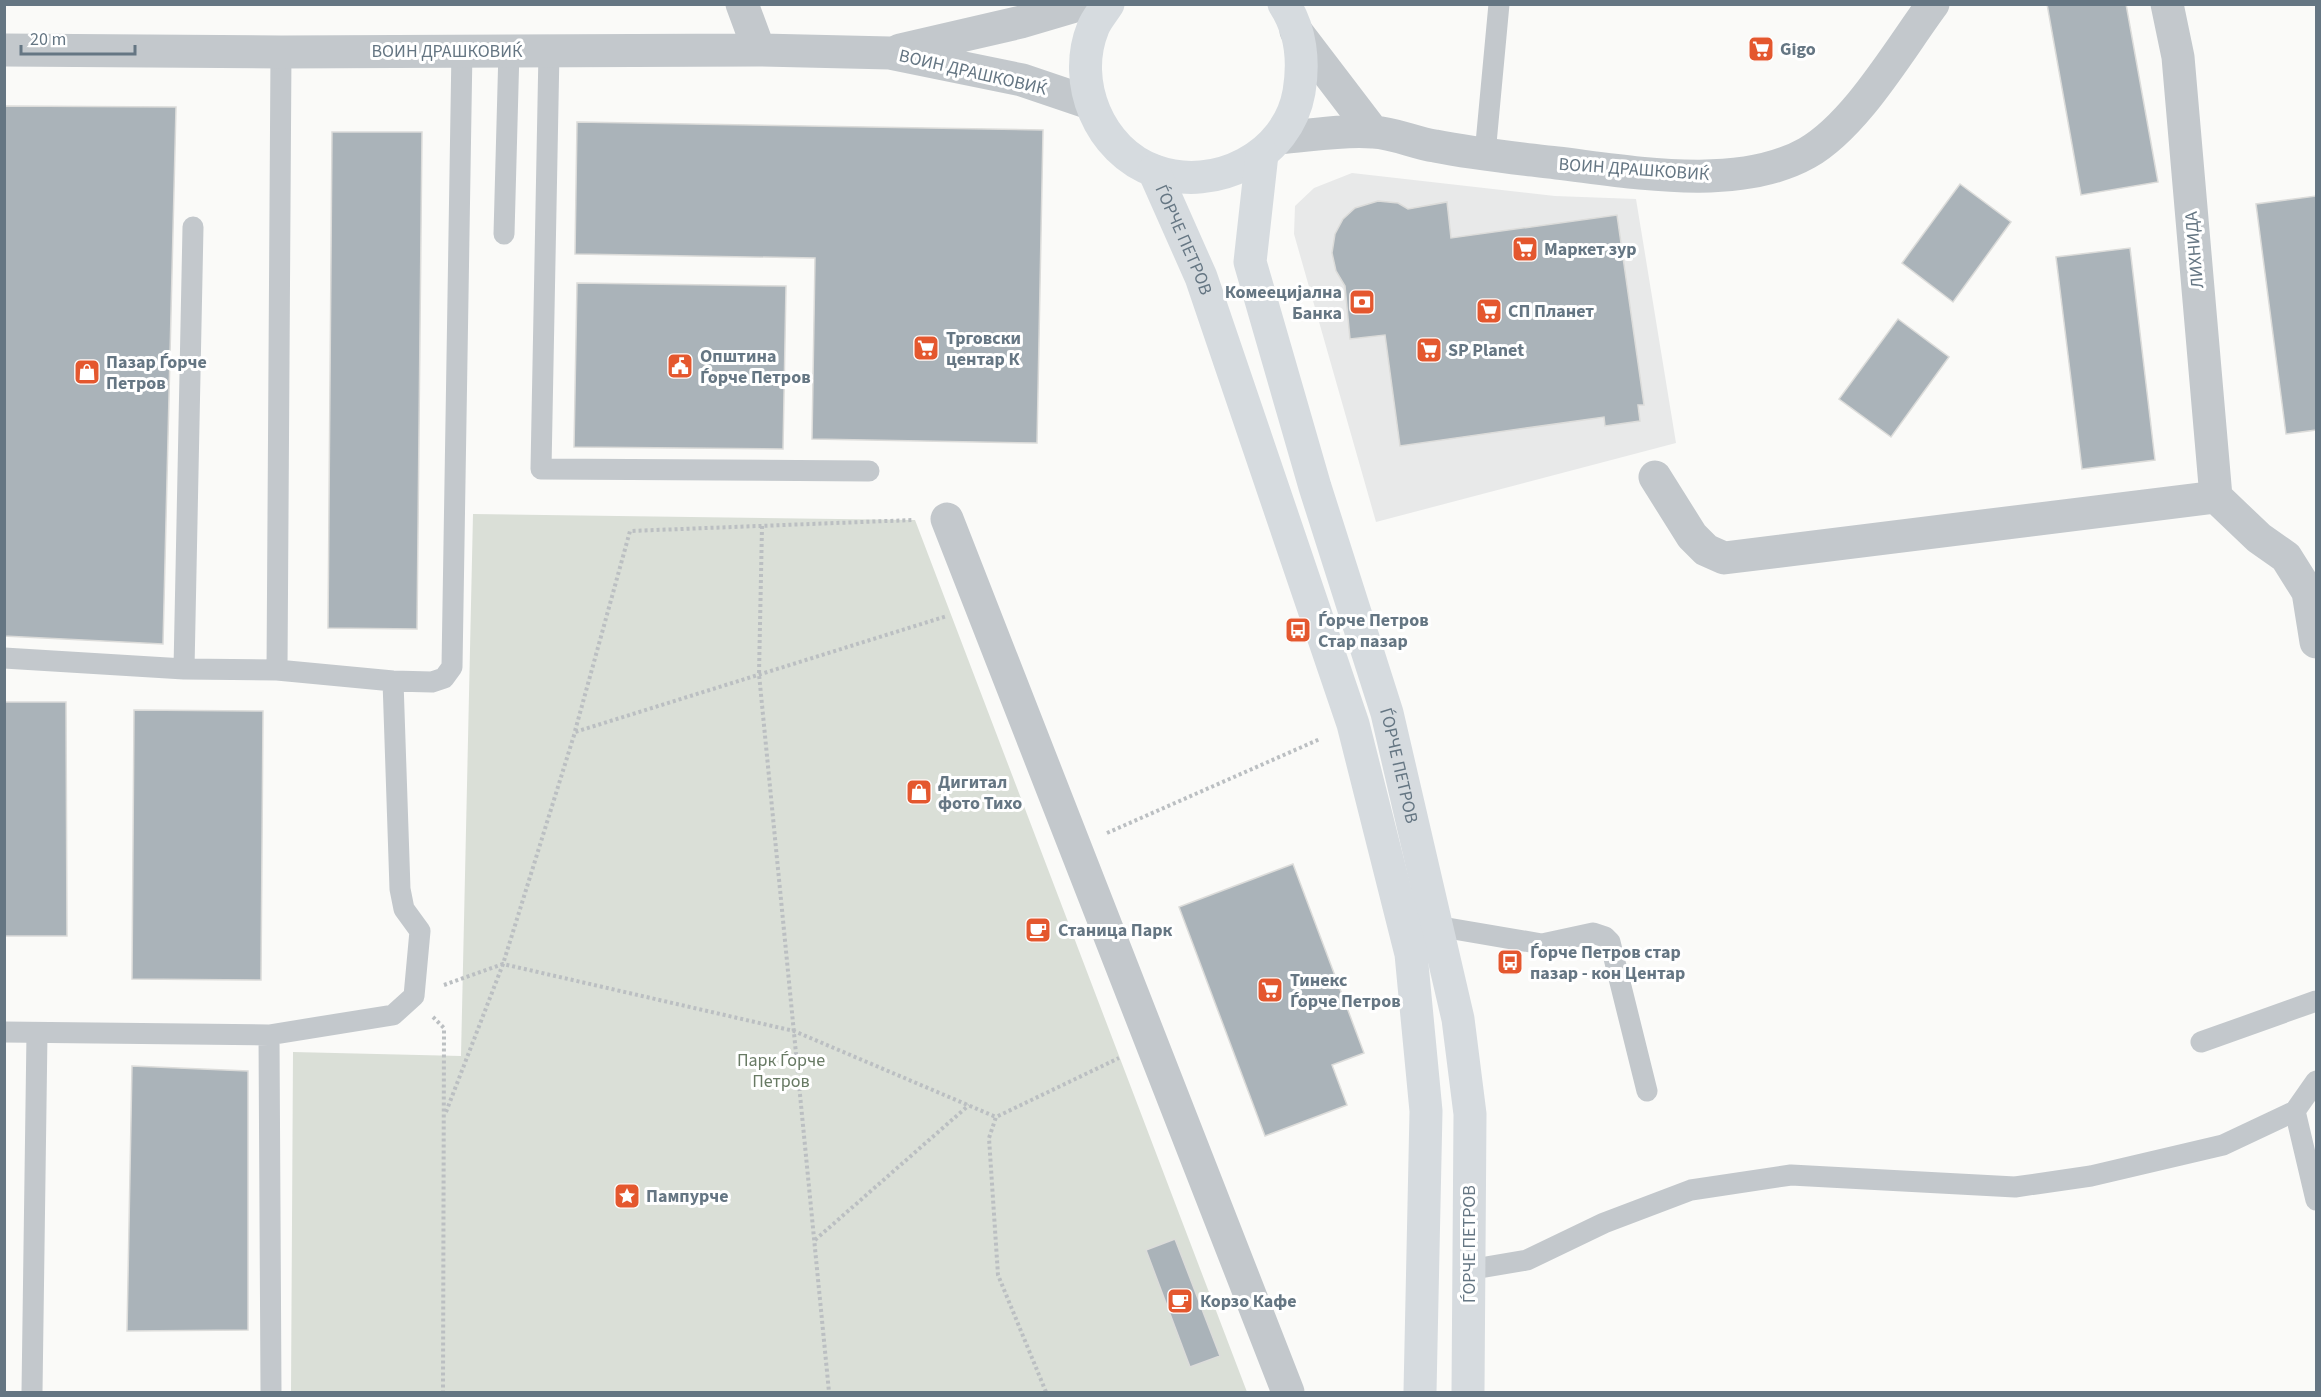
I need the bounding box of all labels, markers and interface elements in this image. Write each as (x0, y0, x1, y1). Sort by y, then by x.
scale bar (21, 18, 135, 56)
text: 20 m (30, 27, 66, 52)
supermarket icon: Gigo (1746, 34, 1776, 64)
place label: Gigo (1780, 37, 1816, 62)
street label: ВОИН ДРАШКОВИЌ (372, 39, 523, 64)
street label: ВОИН ДРАШКОВИЌ (897, 43, 1050, 102)
street label: ВОИН ДРАШКОВИЌ (1558, 152, 1711, 187)
street label: ЃОРЧЕ ПЕТРОВ (1149, 181, 1218, 298)
street label: ЛИХНИДА (2179, 210, 2210, 290)
supermarket icon: Маркет зур (1510, 234, 1540, 264)
place label: Маркет зур (1544, 237, 1637, 262)
place label: Комеецијална Банка (1225, 280, 1342, 326)
bank icon: Комеецијална Банка (1347, 287, 1377, 317)
supermarket icon: СП Планет (1474, 296, 1504, 326)
place label: СП Планет (1508, 299, 1594, 324)
place label: Трговски центар К (946, 326, 1021, 372)
supermarket icon: Трговски центар К (911, 333, 941, 363)
supermarket icon: SP Planet (1414, 335, 1444, 365)
place label: SP Planet (1448, 338, 1524, 363)
place label: Општина Ѓорче Петров (700, 344, 811, 390)
place label: Пазар Ѓорче Петров (106, 350, 207, 396)
public building icon: Општина Ѓорче Петров (665, 351, 695, 381)
shop icon: Пазар Ѓорче Петров (72, 357, 102, 387)
place label: Ѓорче Петров Стар пазар (1318, 608, 1429, 654)
bus stop icon: Ѓорче Петров Стар пазар (1283, 615, 1313, 645)
street label: ЃОРЧЕ ПЕТРОВ (1373, 705, 1424, 826)
place label: Дигитал фото Тихо (938, 770, 1022, 816)
shop icon: Дигитал фото Тихо (904, 777, 934, 807)
cafe icon: Станица Парк (1023, 915, 1053, 945)
place label: Станица Парк (1058, 918, 1172, 943)
place label: Ѓорче Петров стар пазар - кон Центар (1530, 940, 1685, 986)
bus stop icon: Ѓорче Петров стар пазар - кон Центар (1495, 947, 1525, 977)
place label: Тинекс Ѓорче Петров (1290, 968, 1401, 1014)
supermarket icon: Тинекс Ѓорче Петров (1255, 975, 1285, 1005)
park label: Парк Ѓорче Петров (737, 1048, 825, 1094)
place icon: Пампурче (612, 1181, 642, 1211)
place label: Пампурче (646, 1184, 729, 1209)
street label: ЃОРЧЕ ПЕТРОВ (1457, 1185, 1482, 1303)
cafe icon: Корзо Кафе (1165, 1286, 1195, 1316)
place label: Корзо Кафе (1200, 1289, 1297, 1314)

